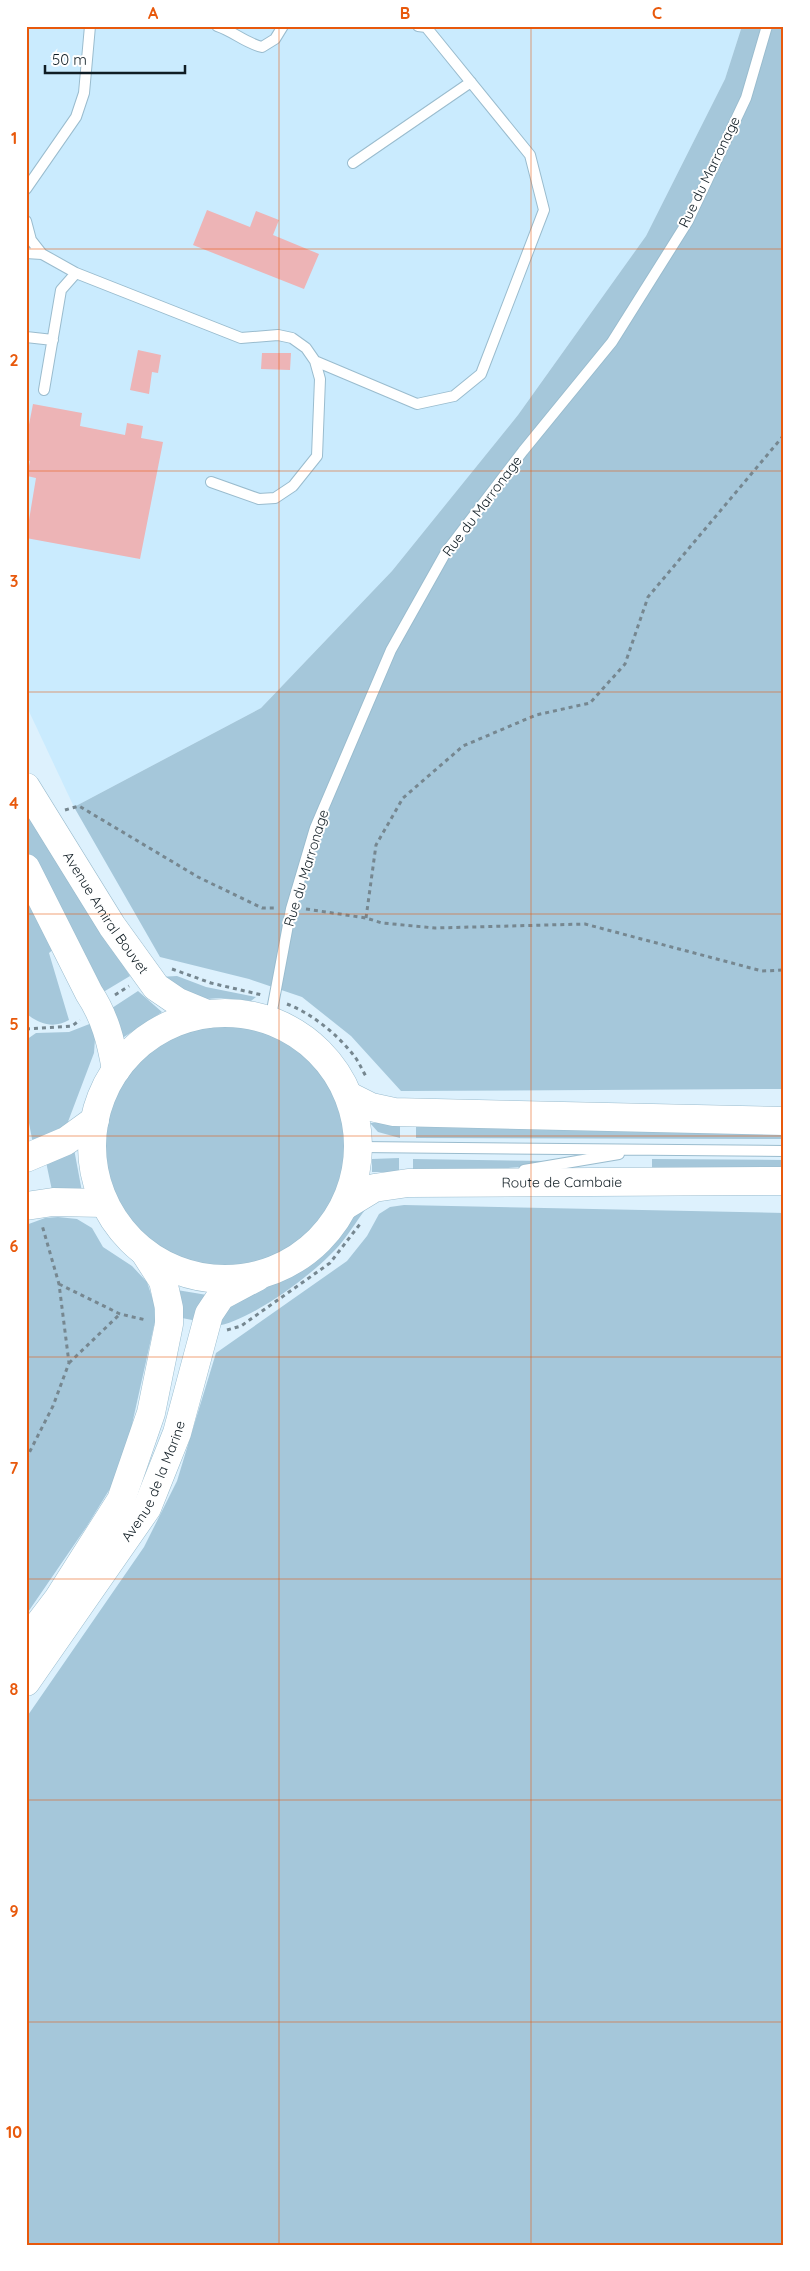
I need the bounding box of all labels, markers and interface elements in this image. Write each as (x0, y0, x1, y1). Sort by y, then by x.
text: A (148, 3, 159, 23)
text: B (400, 3, 410, 23)
text: C (652, 3, 662, 23)
scale bar (45, 42, 185, 74)
text: 50 m (52, 50, 87, 69)
street label: Rue du Marronage (674, 113, 744, 230)
text: 1 (11, 128, 17, 148)
text: 2 (9, 350, 19, 370)
street label: Rue du Marronage (438, 452, 526, 560)
text: 3 (10, 571, 18, 591)
text: 4 (9, 793, 19, 813)
street label: Rue du Marronage (280, 807, 332, 929)
street label: Avenue Amiral Bouvet (59, 848, 153, 978)
text: 5 (9, 1014, 19, 1034)
street label: Route de Cambaie (501, 1173, 622, 1192)
text: 6 (10, 1236, 19, 1256)
street label: Avenue de la Marine (117, 1419, 189, 1545)
text: 7 (10, 1458, 19, 1478)
text: 8 (10, 1679, 19, 1699)
text: 9 (9, 1901, 19, 1921)
text: 10 (6, 2122, 22, 2142)

